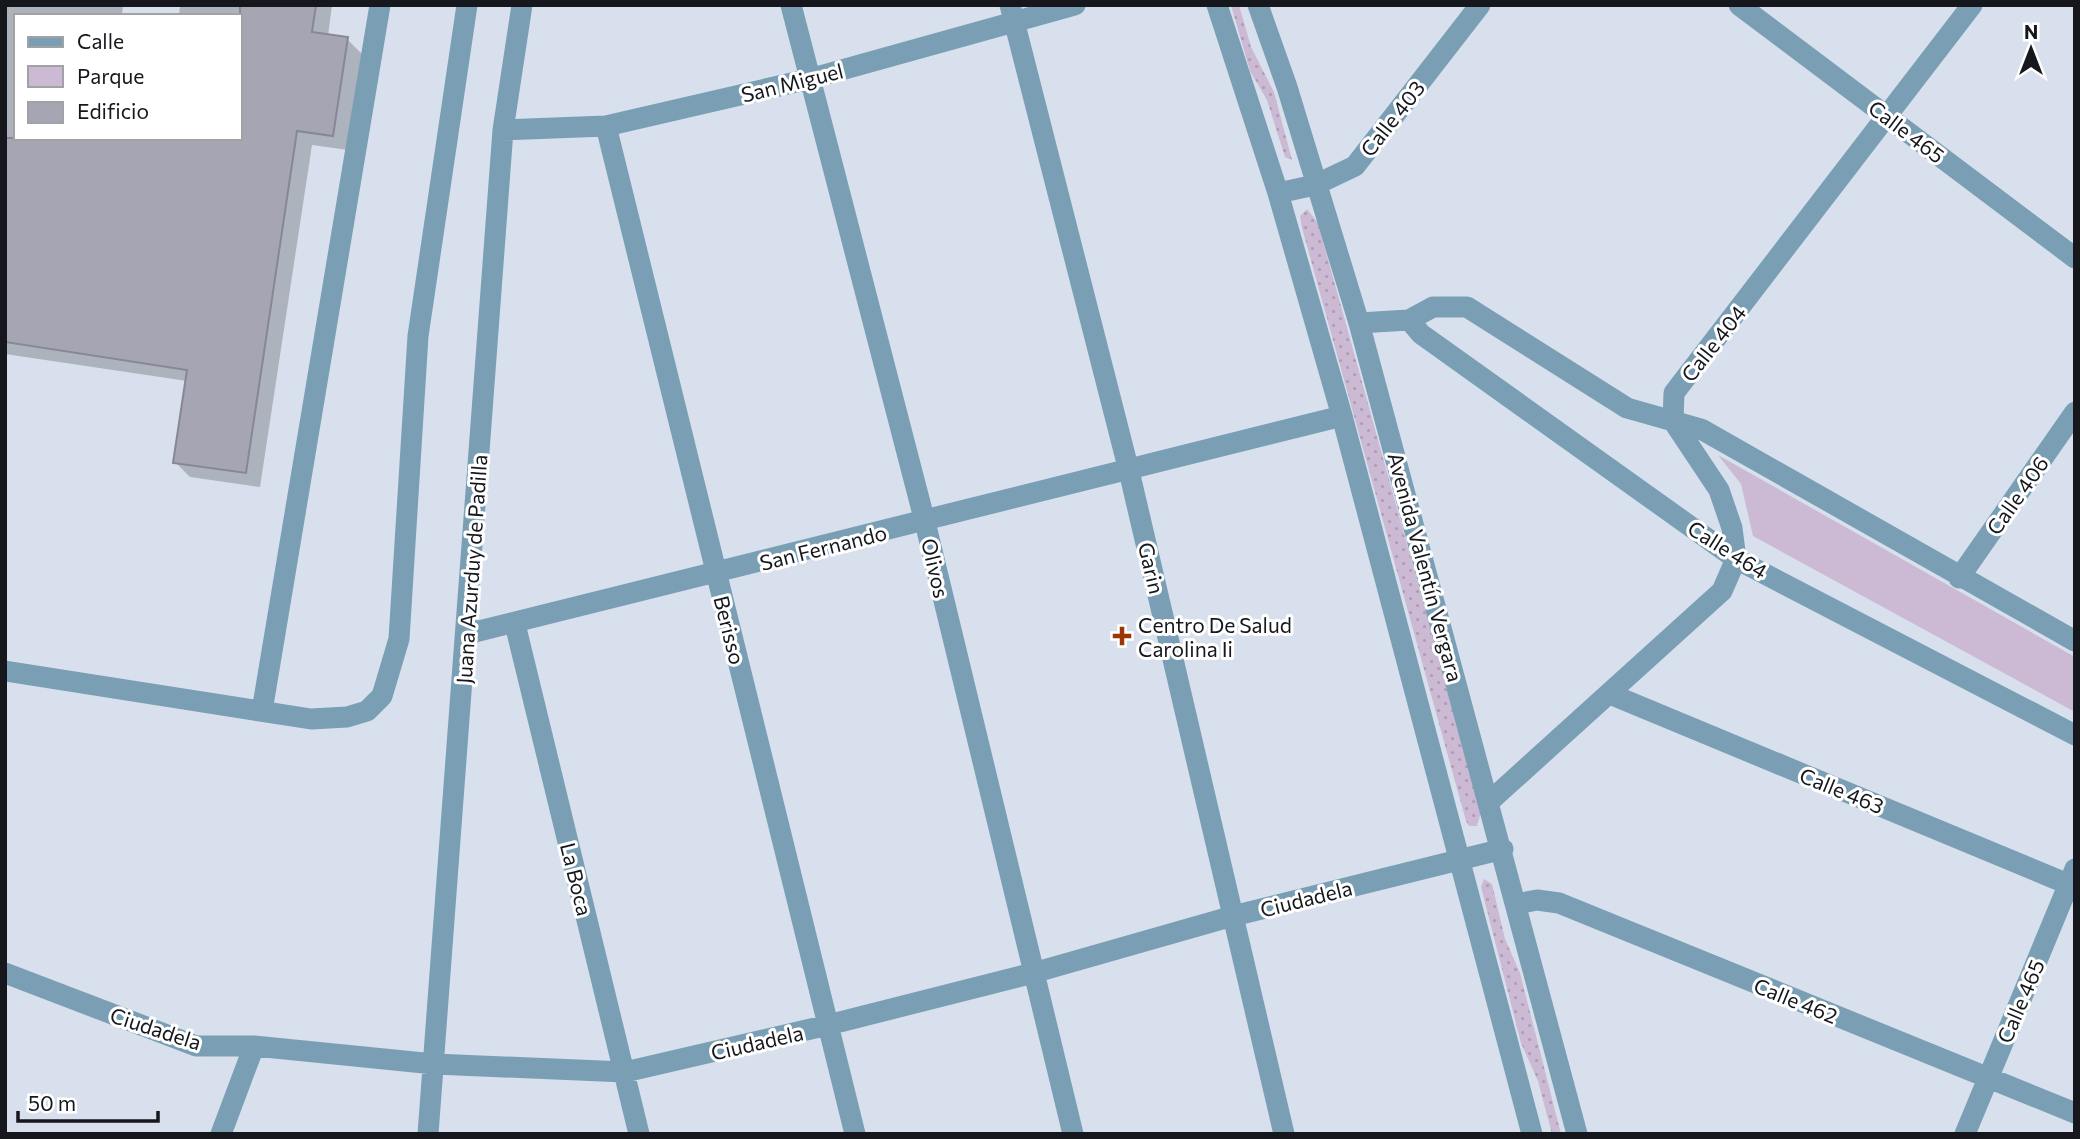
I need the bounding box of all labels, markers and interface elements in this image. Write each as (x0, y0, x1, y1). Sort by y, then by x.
legend (14, 14, 242, 140)
north arrow (1996, 14, 2066, 84)
text: N (2024, 20, 2038, 43)
text: Calle (77, 28, 124, 53)
street label: San Miguel (738, 57, 846, 107)
text: Parque (77, 63, 144, 88)
street label: Calle 403 (1355, 75, 1429, 161)
street label: Calle 465 (1864, 94, 1950, 168)
text: Edificio (77, 98, 149, 123)
street label: Calle 404 (1675, 300, 1751, 386)
street label: Avenida Valentín Vergara (1383, 450, 1469, 684)
street label: Calle 406 (1981, 451, 2053, 539)
street label: Juana Azurduy de Padilla (451, 453, 491, 685)
street label: Calle 464 (1684, 515, 1773, 583)
street label: San Fernando (757, 519, 889, 575)
street label: Olivos (917, 536, 955, 600)
street label: Garin (1134, 540, 1170, 596)
street label: Berisso (709, 593, 751, 667)
place label: Centro De Salud Carolina Ii (1138, 612, 1292, 661)
marker: Centro De Salud Carolina Ii (1112, 626, 1132, 646)
street label: Calle 463 (1796, 762, 1888, 818)
street label: La Boca (556, 840, 598, 918)
street label: Ciudadela (1257, 874, 1355, 922)
street label: Calle 465 (1991, 955, 2049, 1047)
street label: Calle 462 (1750, 972, 1842, 1028)
street label: Ciudadela (107, 1002, 205, 1054)
street label: Ciudadela (708, 1019, 806, 1065)
scale bar (18, 1080, 158, 1124)
text: 50 m (28, 1090, 76, 1115)

